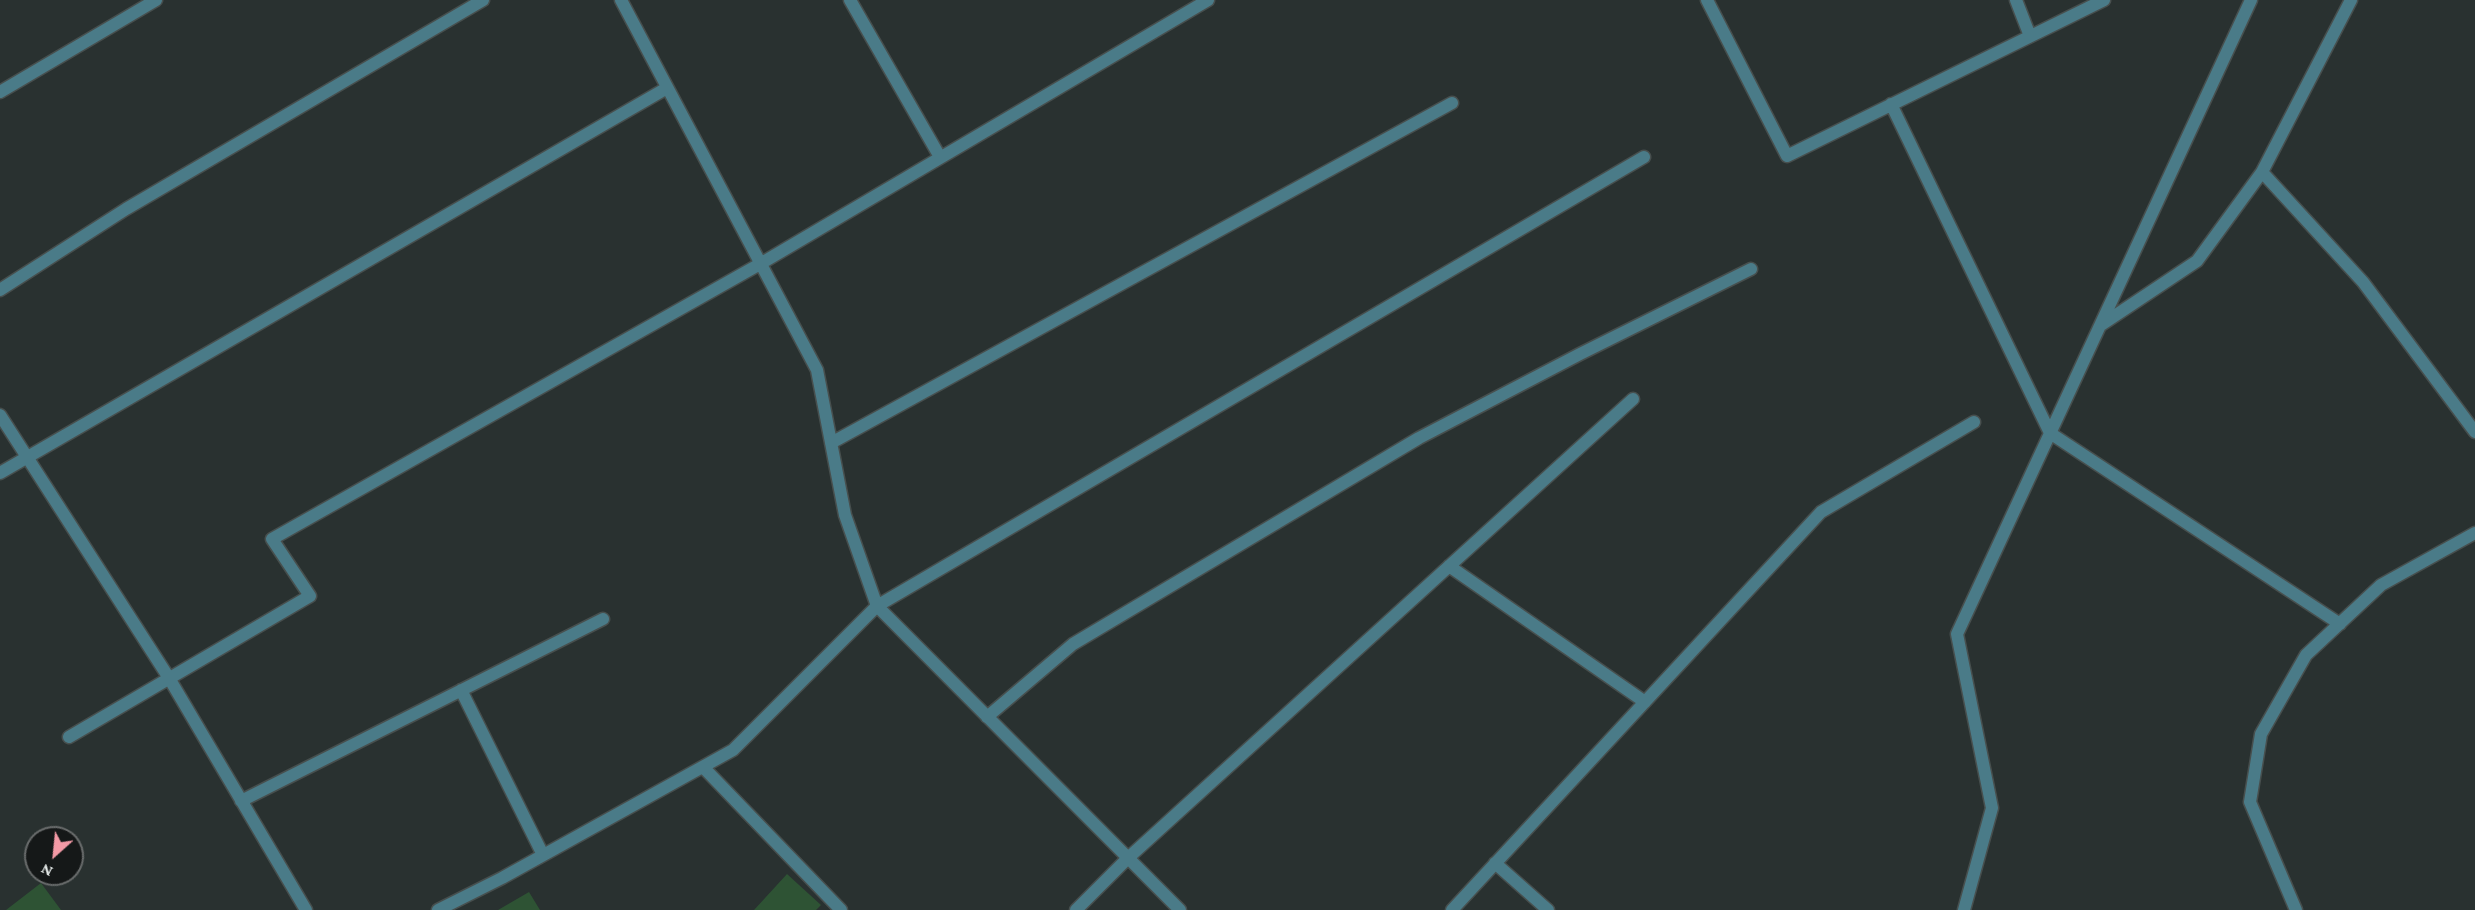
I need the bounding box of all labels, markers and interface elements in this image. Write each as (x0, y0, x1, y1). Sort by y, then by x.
north arrow (24, 826, 84, 886)
text: N (38, 861, 55, 881)

